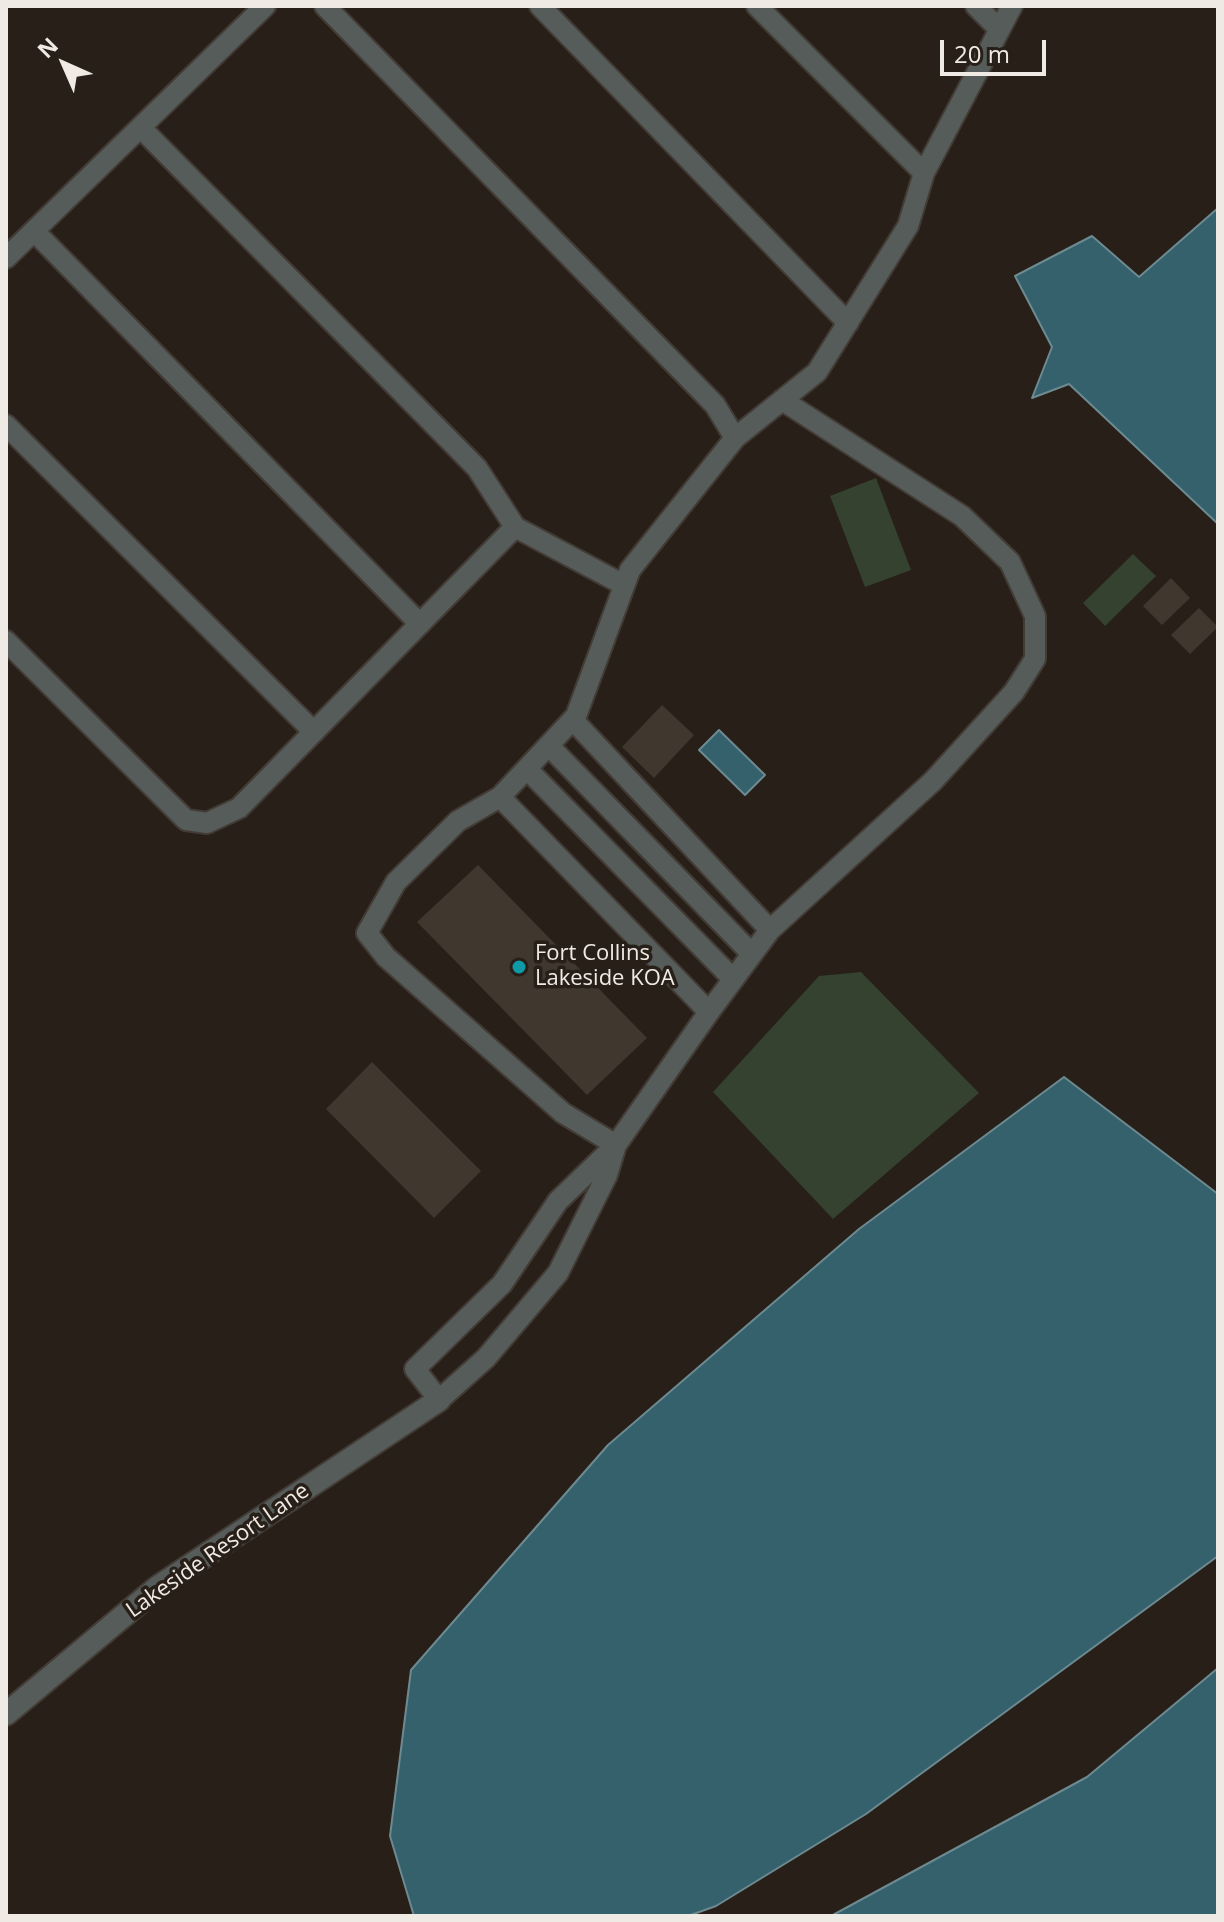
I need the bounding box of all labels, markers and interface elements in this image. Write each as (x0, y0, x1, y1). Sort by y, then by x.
north arrow (24, 24, 104, 104)
scale bar (944, 24, 1050, 74)
text: N (30, 30, 64, 64)
text: 20 m (954, 37, 1010, 70)
place label: Fort Collins Lakeside KOA (535, 941, 675, 992)
marker: Fort Collins Lakeside KOA (510, 958, 528, 976)
street label: Lakeside Resort Lane (122, 1478, 314, 1624)

